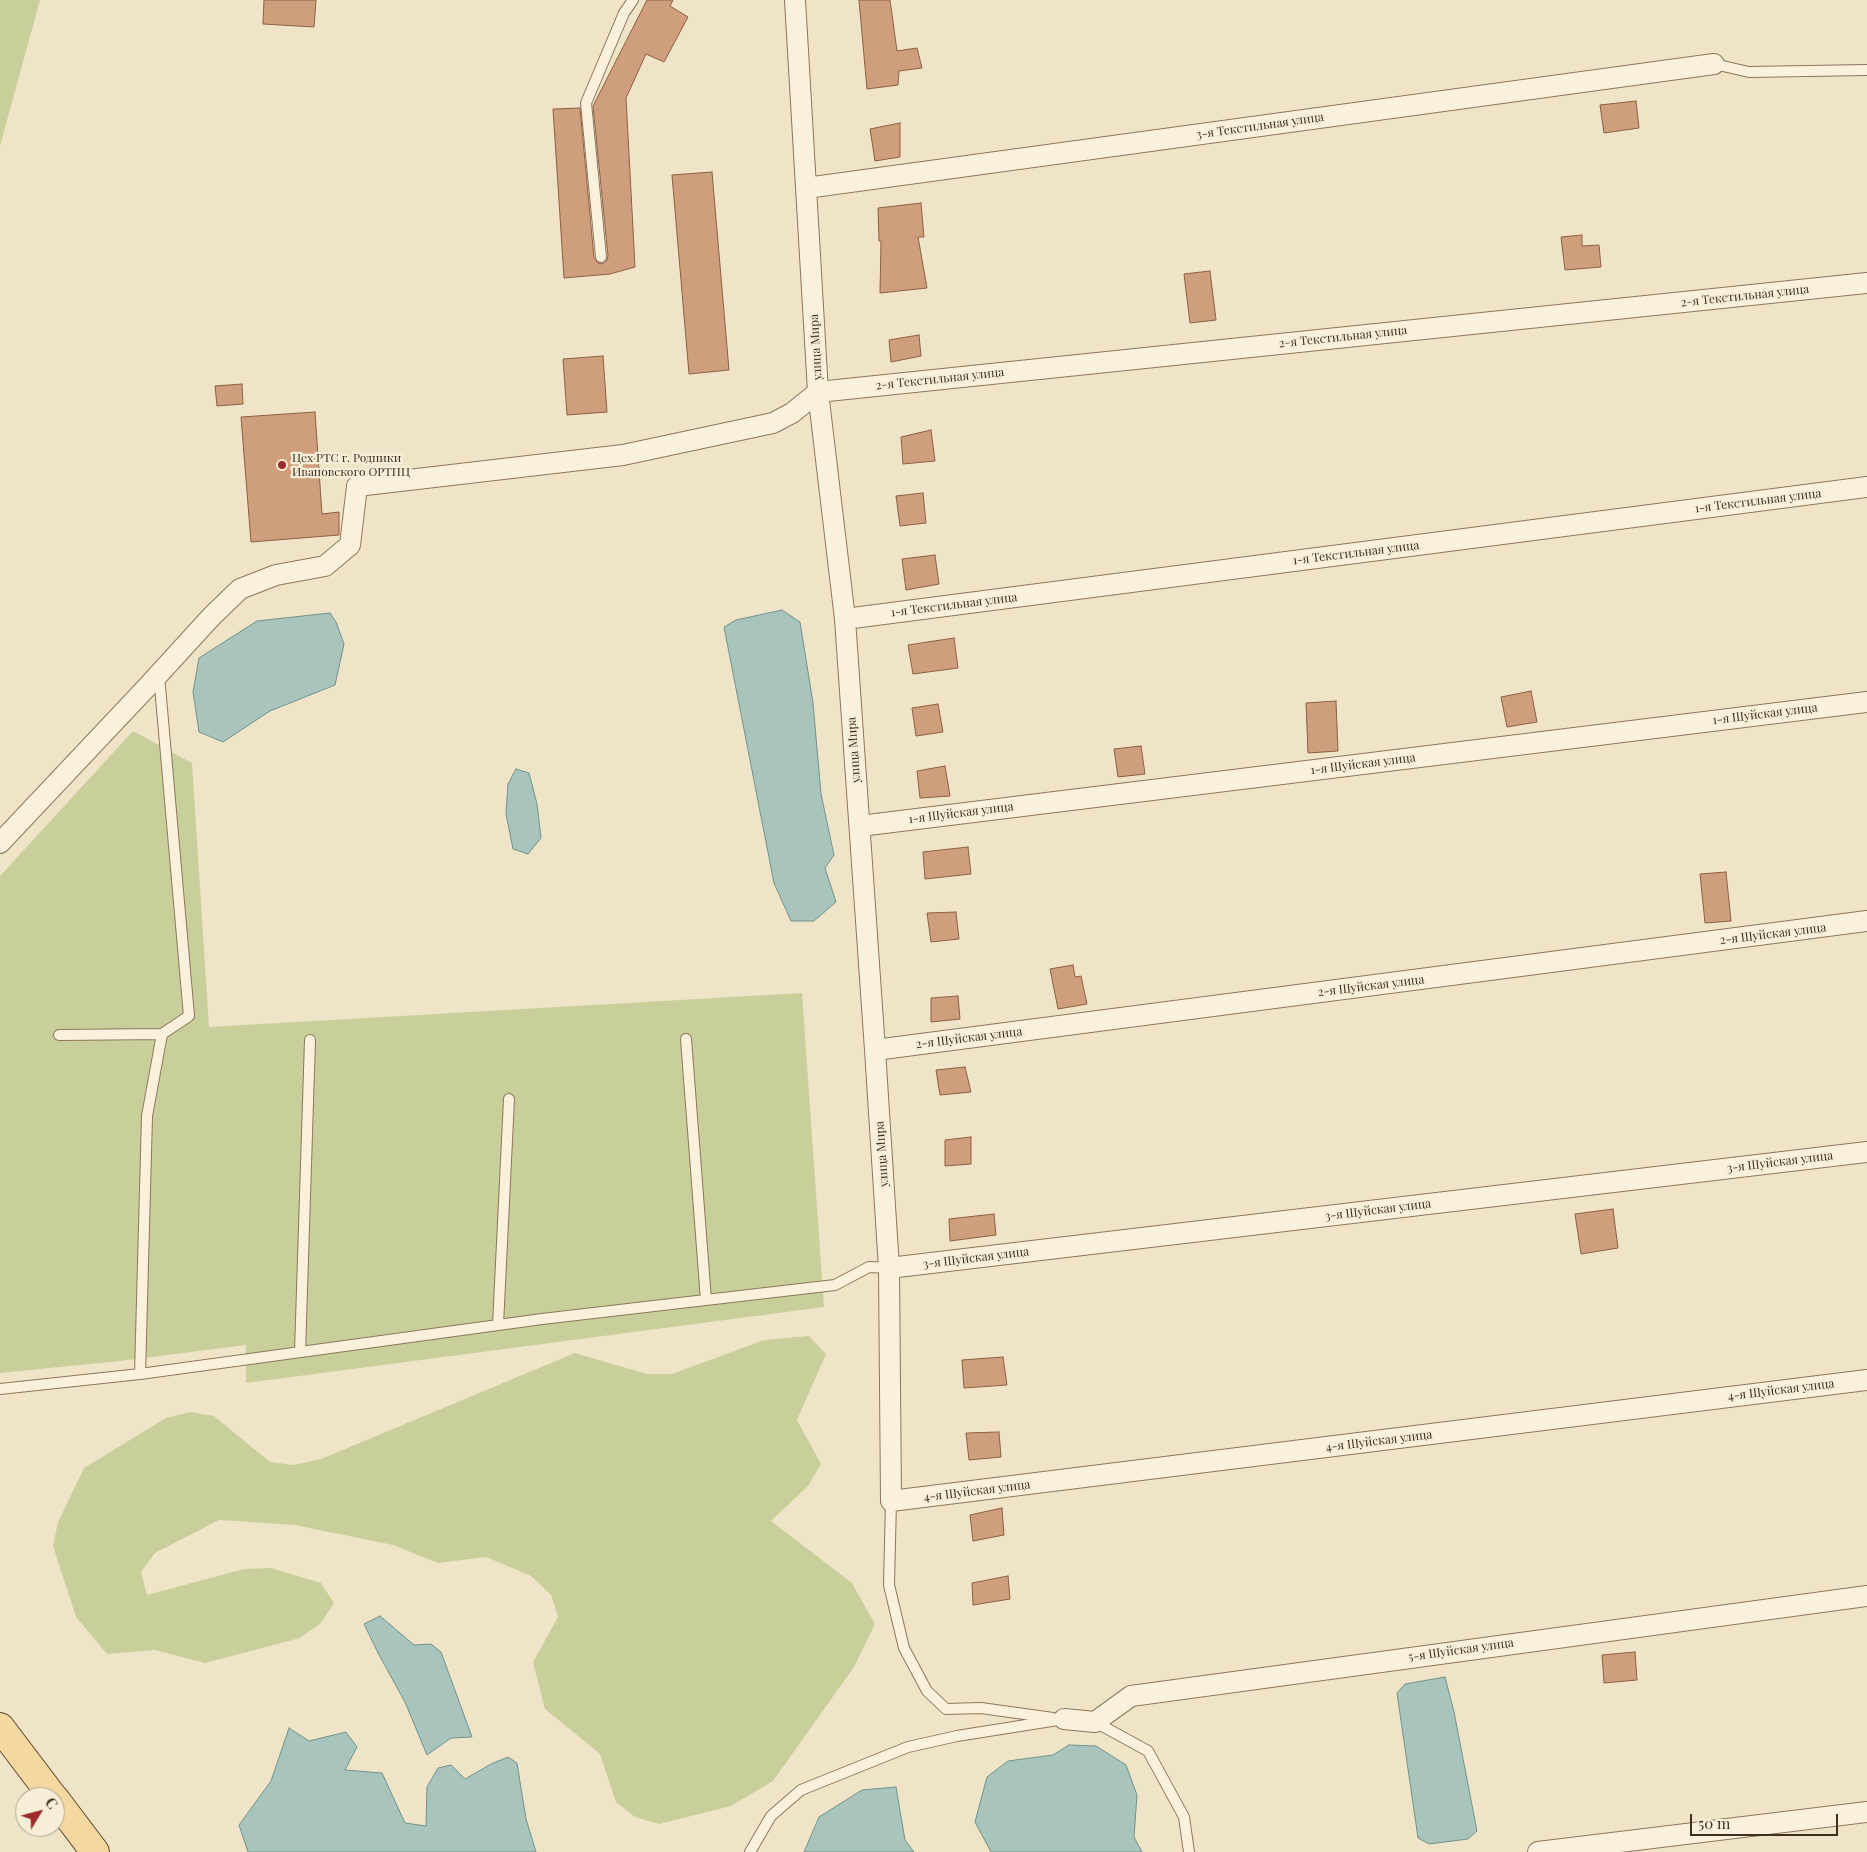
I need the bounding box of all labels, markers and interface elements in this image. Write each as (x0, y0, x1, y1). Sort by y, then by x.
street label: 3-я Текстильная улица (1195, 110, 1325, 142)
street label: 2-я Текстильная улица (1680, 282, 1810, 310)
street label: улица Мира (807, 314, 825, 380)
street label: 2-я Текстильная улица (1278, 323, 1408, 351)
street label: 2-я Текстильная улица (875, 365, 1005, 393)
place label: Цех РТС г. Родники Ивановского ОРТПЦ (292, 451, 410, 479)
marker: Цех РТС г. Родники Ивановского ОРТПЦ (276, 459, 288, 471)
street label: 1-я Текстильная улица (1694, 486, 1822, 516)
street label: 1-я Текстильная улица (1292, 538, 1420, 568)
street label: 1-я Текстильная улица (890, 590, 1018, 620)
street label: 1-я Шуйская улица (1712, 700, 1818, 728)
street label: улица Мира (845, 716, 863, 784)
street label: 1-я Шуйская улица (1310, 750, 1416, 778)
street label: 1-я Шуйская улица (908, 799, 1014, 827)
street label: 2-я Шуйская улица (1719, 920, 1827, 948)
street label: 2-я Шуйская улица (1317, 972, 1425, 1000)
street label: 2-я Шуйская улица (915, 1024, 1023, 1052)
street label: улица Мира (873, 1120, 891, 1188)
street label: 3-я Шуйская улица (1726, 1148, 1834, 1176)
street label: 3-я Шуйская улица (1324, 1196, 1432, 1224)
street label: 3-я Шуйская улица (922, 1244, 1030, 1272)
street label: 4-я Шуйская улица (1727, 1376, 1835, 1404)
street label: 4-я Шуйская улица (1325, 1427, 1433, 1455)
street label: 4-я Шуйская улица (923, 1477, 1031, 1505)
street label: 5-я Шуйская улица (1407, 1635, 1515, 1665)
north arrow (15, 1787, 65, 1837)
text: С (41, 1794, 62, 1813)
scale bar (1692, 1804, 1840, 1836)
text: 50 m (1698, 1813, 1730, 1833)

